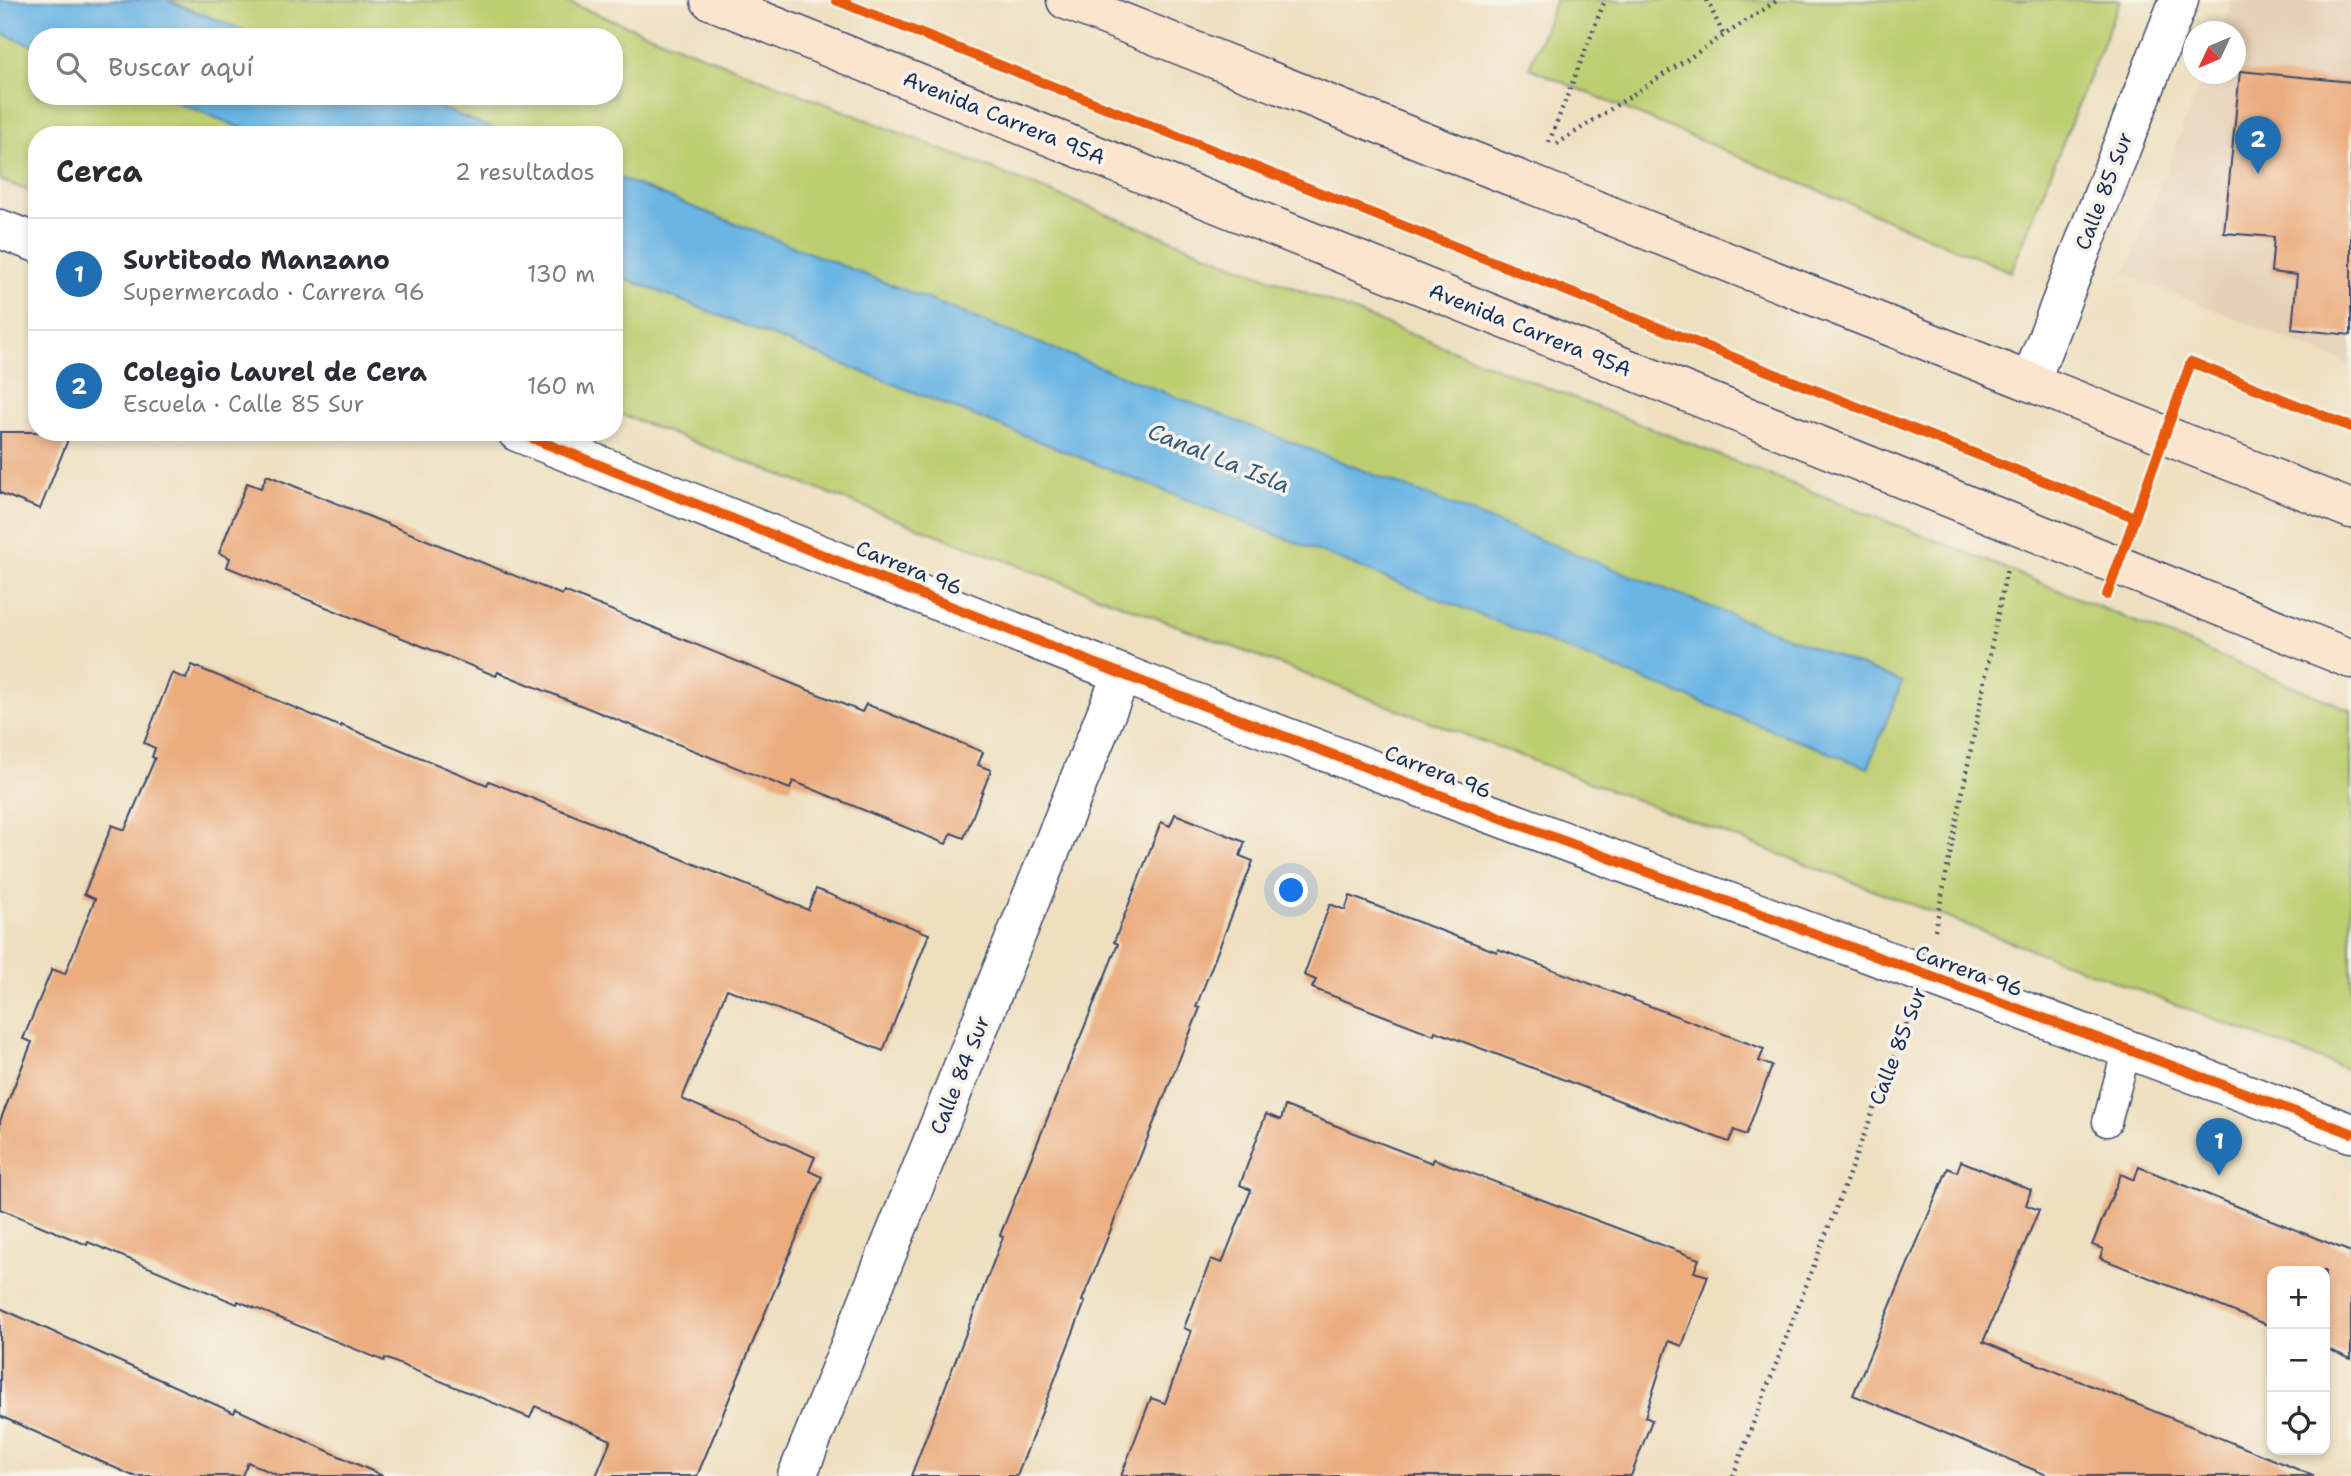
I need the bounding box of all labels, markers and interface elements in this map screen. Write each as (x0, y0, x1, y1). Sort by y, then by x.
north arrow (2183, 21, 2246, 84)
search box (28, 28, 623, 105)
icon: search (52, 48, 90, 86)
text: Buscar aquí (108, 49, 254, 84)
street label: Avenida Carrera 95A (899, 65, 1109, 171)
pin: 2 (2235, 116, 2281, 174)
street label: Calle 85 Sur (2069, 128, 2139, 254)
text: Cerca (56, 151, 143, 192)
text: 2 resultados (455, 157, 595, 187)
text: Surtitodo Manzano (123, 242, 390, 277)
text: 1 (74, 259, 84, 289)
text: 130 m (527, 259, 595, 289)
text: Supermercado · Carrera 96 (123, 277, 425, 307)
street label: Avenida Carrera 95A (1425, 277, 1635, 383)
text: Colegio Laurel de Cera (123, 354, 427, 389)
text: 2 (71, 371, 87, 401)
text: 160 m (527, 371, 595, 401)
text: Escuela · Calle 85 Sur (123, 389, 364, 419)
water label: Canal La Isla (1144, 416, 1294, 500)
street label: Carrera 96 (852, 534, 966, 602)
street label: Carrera 96 (1380, 739, 1496, 805)
your location (1274, 873, 1308, 907)
street label: Carrera 96 (1911, 939, 2027, 1003)
street label: Calle 85 Sur (1863, 983, 1933, 1109)
street label: Calle 84 Sur (923, 1011, 997, 1139)
pin: 1 (2196, 1118, 2242, 1176)
map controls (2267, 1266, 2330, 1455)
button: + (2267, 1266, 2330, 1329)
button: − (2267, 1329, 2330, 1392)
button: locate (2267, 1392, 2330, 1455)

